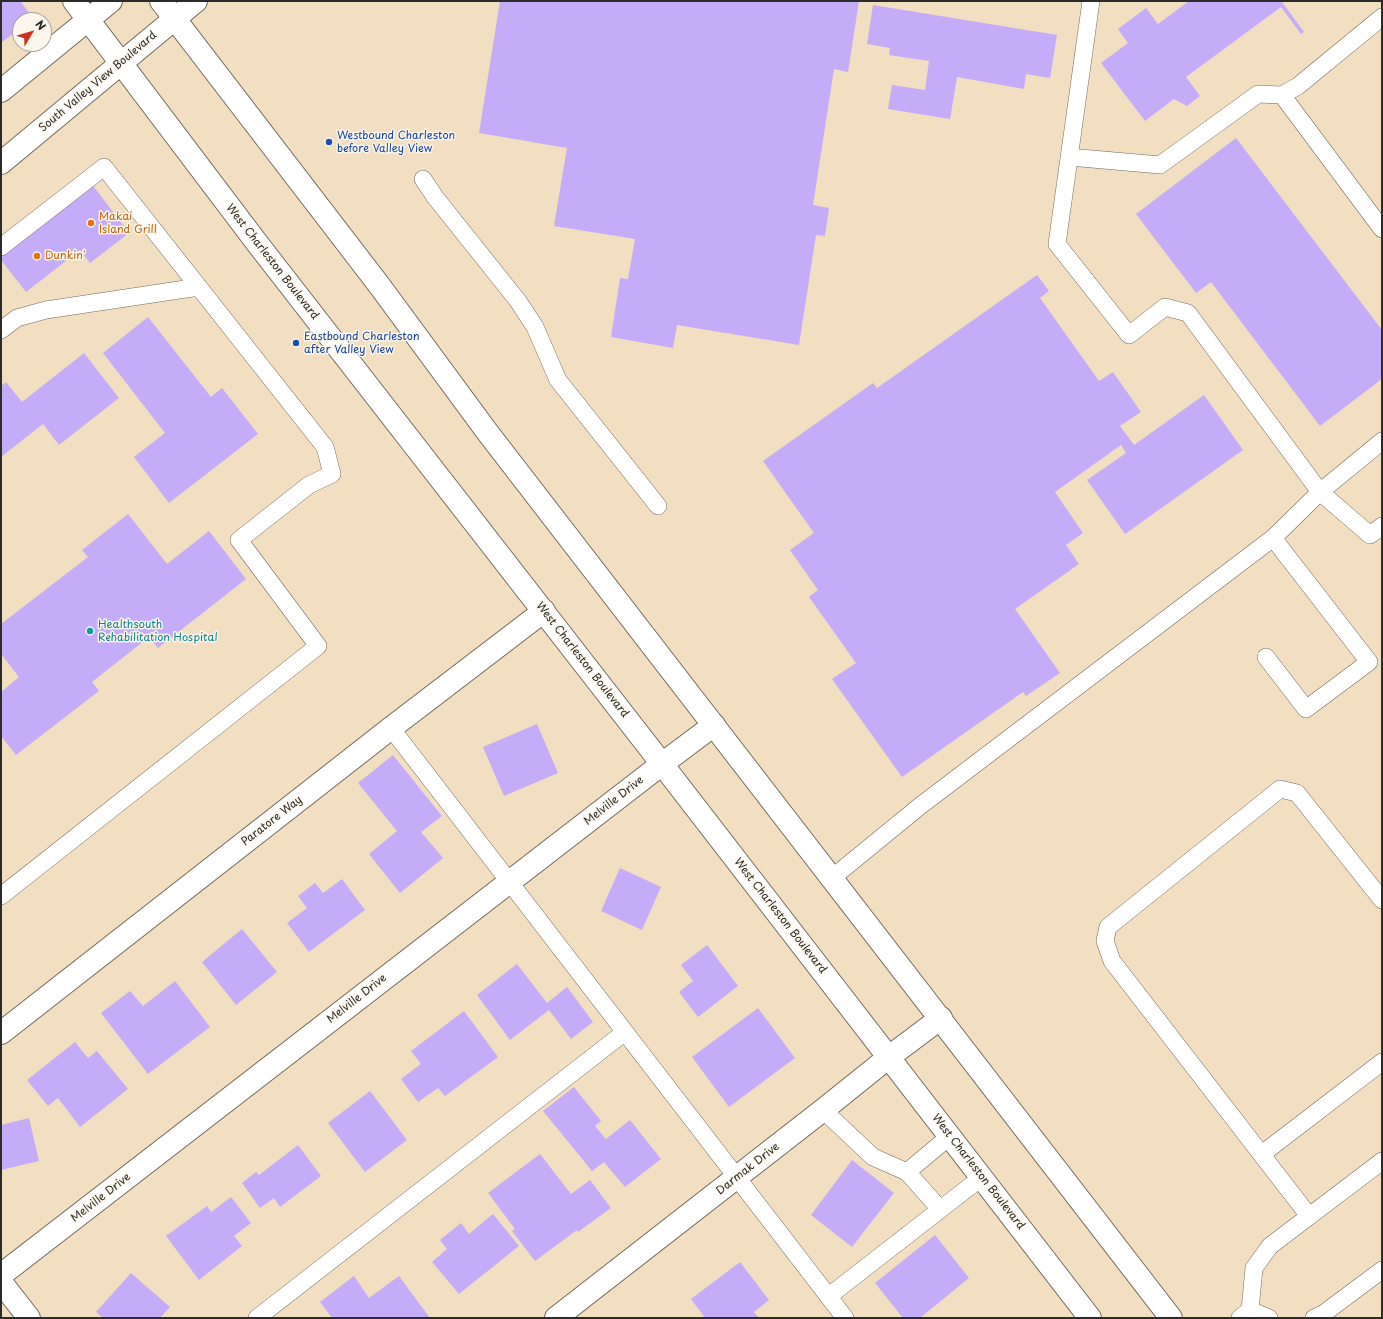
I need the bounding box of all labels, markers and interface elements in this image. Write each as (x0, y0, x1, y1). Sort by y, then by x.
north arrow (12, 12, 52, 52)
text: N (32, 16, 50, 34)
street label: South Valley View Boulevard (36, 29, 160, 135)
place label: Westbound Charleston before Valley View (337, 129, 455, 155)
marker: Westbound Charleston before Valley View (324, 137, 334, 147)
street label: West Charleston Boulevard (223, 202, 321, 322)
place label: Makai Island Grill (99, 210, 157, 236)
marker: Makai Island Grill (86, 218, 96, 228)
place label: Dunkin' (45, 249, 86, 263)
marker: Dunkin' (32, 251, 42, 261)
place label: Eastbound Charleston after Valley View (304, 330, 420, 356)
marker: Eastbound Charleston after Valley View (291, 338, 301, 348)
street label: West Charleston Boulevard (533, 600, 631, 720)
place label: Healthsouth Rehabilitation Hospital (98, 618, 218, 644)
marker: Healthsouth Rehabilitation Hospital (85, 626, 95, 636)
street label: Melville Drive (582, 774, 646, 828)
street label: Paratore Way (239, 793, 305, 849)
street label: West Charleston Boulevard (731, 856, 829, 976)
street label: Melville Drive (325, 972, 389, 1026)
street label: West Charleston Boulevard (929, 1112, 1027, 1232)
street label: Darmak Drive (714, 1140, 782, 1198)
street label: Melville Drive (69, 1171, 133, 1225)

